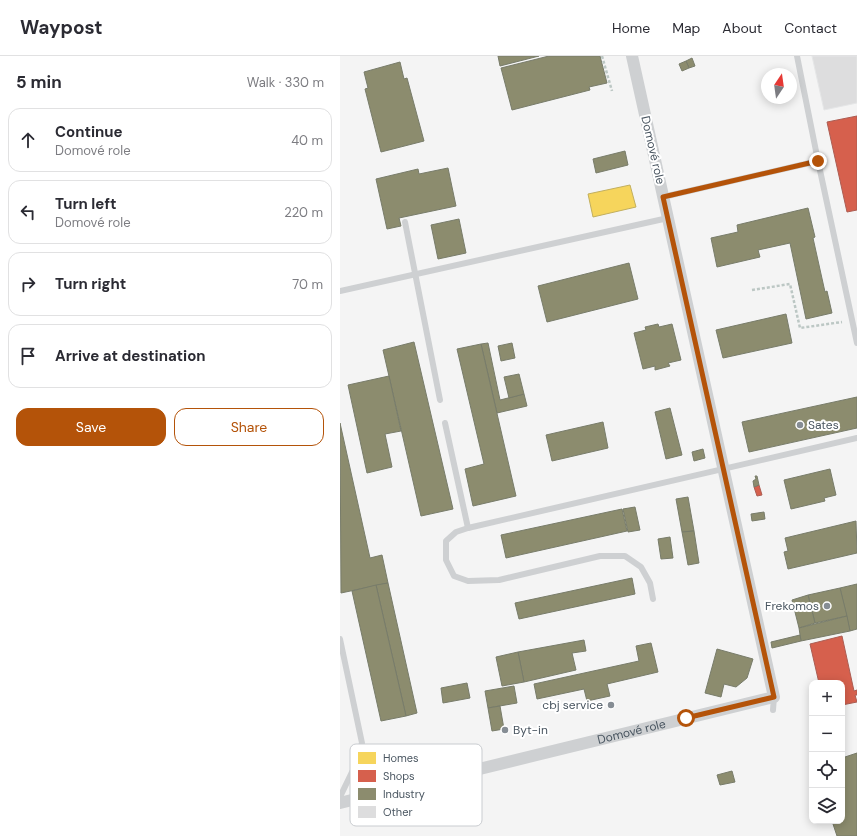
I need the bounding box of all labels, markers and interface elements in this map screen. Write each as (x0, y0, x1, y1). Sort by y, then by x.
text: Waypost (20, 15, 103, 40)
text: Home (612, 19, 650, 37)
text: Map (672, 19, 700, 37)
text: About (722, 19, 762, 37)
text: Contact (784, 19, 837, 37)
north arrow (761, 68, 797, 104)
text: 5 min (16, 71, 62, 93)
text: Walk · 330 m (247, 74, 324, 91)
street label: Domové role (637, 114, 669, 186)
text: Continue (55, 122, 123, 142)
icon: ahead (17, 129, 39, 151)
text: 40 m (291, 132, 323, 149)
text: Domové role (55, 142, 131, 159)
route end (809, 152, 827, 170)
text: Turn left (55, 194, 116, 214)
icon: left (17, 201, 39, 223)
text: 220 m (284, 204, 323, 221)
text: Domové role (55, 214, 131, 231)
icon: right (17, 273, 39, 295)
text: Turn right (55, 274, 126, 294)
text: 70 m (292, 276, 323, 293)
icon: arrive (17, 345, 39, 367)
text: Arrive at destination (55, 346, 206, 366)
button: Save (16, 408, 166, 446)
button: Share (174, 408, 324, 446)
place label: Sates (808, 417, 839, 433)
marker: Sates (795, 420, 805, 430)
place label: Frekomos (765, 598, 819, 614)
marker: Frekomos (822, 601, 832, 611)
map controls (809, 680, 845, 824)
button: + (809, 680, 845, 716)
place label: cbj service (542, 697, 603, 713)
marker: cbj service (606, 700, 616, 710)
route start (677, 709, 695, 727)
street label: Domové role (596, 716, 667, 748)
button: − (809, 716, 845, 752)
place label: Byt-in (513, 722, 548, 738)
marker: Byt-in (500, 725, 510, 735)
legend (350, 744, 482, 826)
text: Homes (383, 751, 419, 765)
button: locate (809, 752, 845, 788)
text: Shops (383, 769, 415, 783)
text: Industry (383, 787, 425, 801)
button: layers (809, 788, 845, 824)
text: Other (383, 805, 412, 819)

